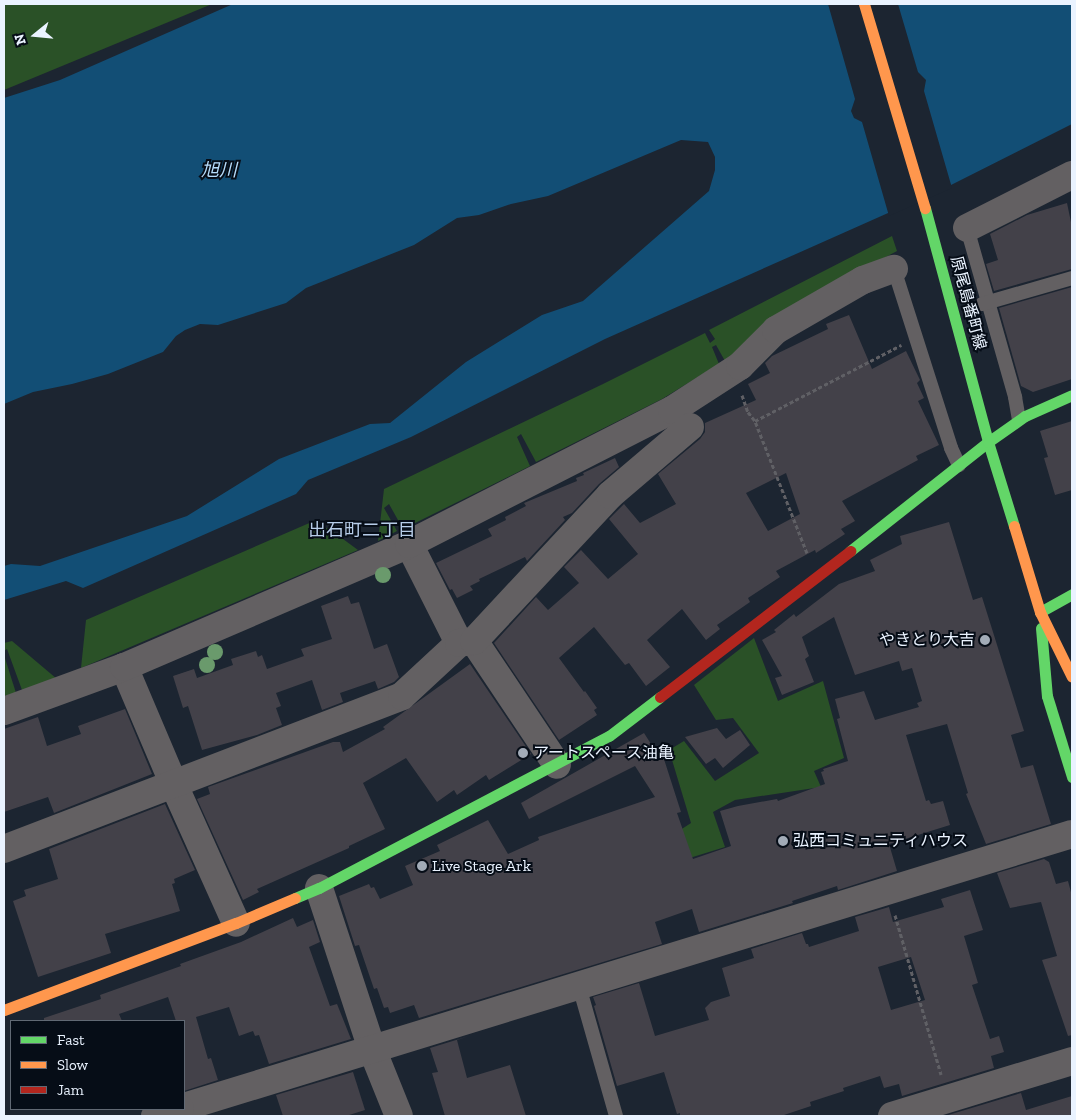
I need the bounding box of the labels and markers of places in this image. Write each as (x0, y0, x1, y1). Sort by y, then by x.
place label: やきとり大吉 (879, 630, 975, 650)
marker: やきとり大吉 (979, 634, 991, 646)
place label: アートスペース油亀 (533, 743, 676, 763)
marker: アートスペース油亀 (517, 747, 529, 759)
place label: 弘西コミュニティハウス (793, 831, 969, 851)
marker: 弘西コミュニティハウス (777, 835, 789, 847)
place label: Live Stage Ark (432, 856, 531, 876)
marker: Live Stage Ark (416, 860, 428, 872)

